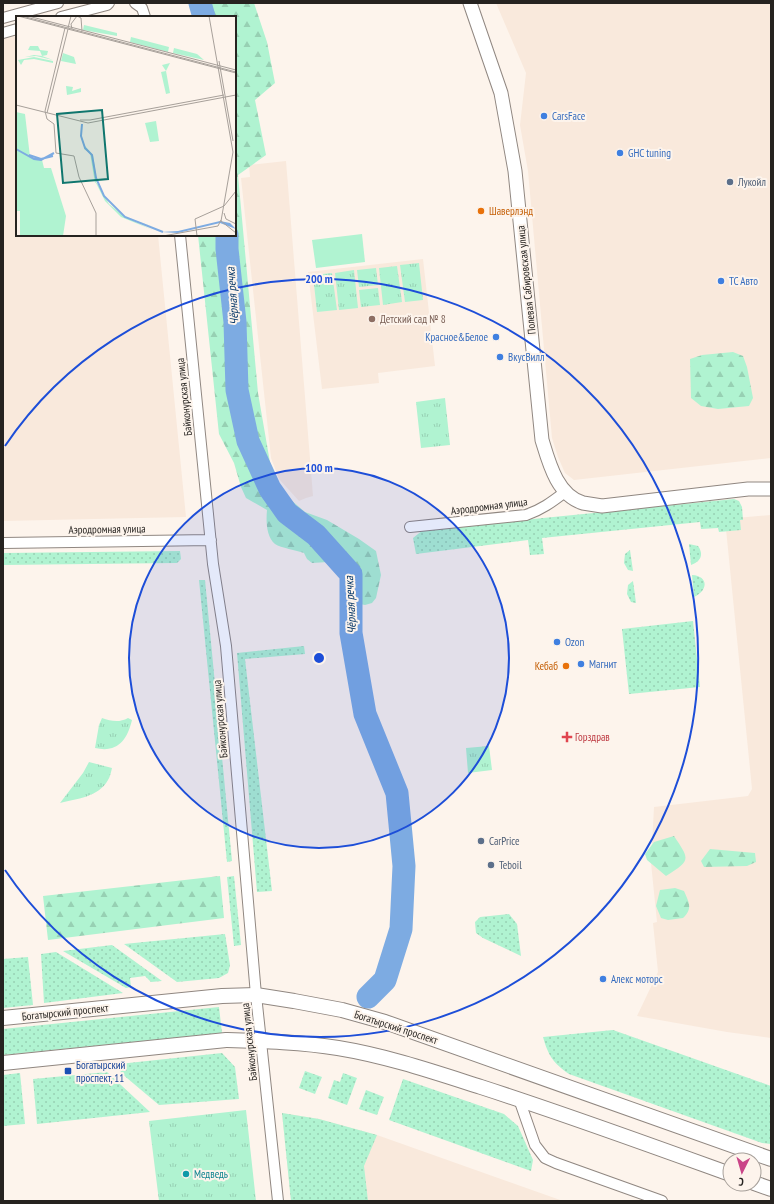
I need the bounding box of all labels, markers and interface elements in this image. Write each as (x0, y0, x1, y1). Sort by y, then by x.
inset map (16, 16, 236, 236)
place label: CarsFace (552, 109, 586, 123)
marker: CarsFace (539, 111, 549, 121)
place label: GHC tuning (628, 146, 671, 160)
marker: GHC tuning (615, 148, 625, 158)
place label: Лукойл (737, 175, 766, 189)
marker: Лукойл (725, 177, 735, 187)
place label: Шаверлэнд (489, 204, 533, 218)
marker: Шаверлэнд (476, 206, 486, 216)
street label: Полевая Сабировская улица (513, 225, 539, 335)
water label: Чёрная речка (222, 266, 241, 325)
text: 200 m (305, 271, 333, 286)
place label: ТС Авто (729, 274, 758, 288)
marker: ТС Авто (716, 276, 726, 286)
place label: Детский сад № 8 (380, 312, 446, 326)
marker: Детский сад № 8 (367, 314, 377, 324)
place label: Красное&Белое (425, 330, 488, 344)
marker: Красное&Белое (491, 332, 501, 342)
place label: ВкусВилл (508, 350, 544, 364)
marker: ВкусВилл (495, 352, 505, 362)
street label: Байконурская улица (173, 357, 195, 437)
text: 100 m (305, 460, 333, 475)
street label: Аэродромная улица (450, 494, 528, 518)
street label: Аэродромная улица (68, 521, 146, 537)
water label: Чёрная речка (341, 575, 359, 634)
place label: Ozon (565, 635, 584, 649)
marker: Ozon (552, 637, 562, 647)
centre of rings (312, 651, 326, 665)
place label: Магнит (589, 657, 617, 671)
place label: Кебаб (535, 659, 558, 673)
marker: Магнит (576, 659, 586, 669)
marker: Кебаб (561, 661, 571, 671)
street label: Байконурская улица (210, 679, 230, 759)
place label: Горздрав (575, 730, 610, 744)
marker: Горздрав (562, 732, 572, 742)
place label: CarPrice (489, 834, 520, 848)
marker: CarPrice (476, 836, 486, 846)
place label: Teboil (499, 858, 522, 872)
marker: Teboil (486, 860, 496, 870)
place label: Алекс моторс (611, 972, 663, 986)
marker: Алекс моторс (598, 974, 608, 984)
street label: Богатырский проспект (21, 1000, 109, 1024)
street label: Байконурская улица (238, 1002, 260, 1082)
street label: Богатырский проспект (353, 1007, 440, 1047)
place label: Богатырский проспект, 11 (76, 1058, 126, 1085)
marker: Богатырский проспект, 11 (63, 1066, 73, 1076)
north arrow (722, 1152, 762, 1192)
place label: Медведь (194, 1167, 228, 1181)
marker: Медведь (181, 1169, 191, 1179)
text: С (738, 1175, 744, 1189)

